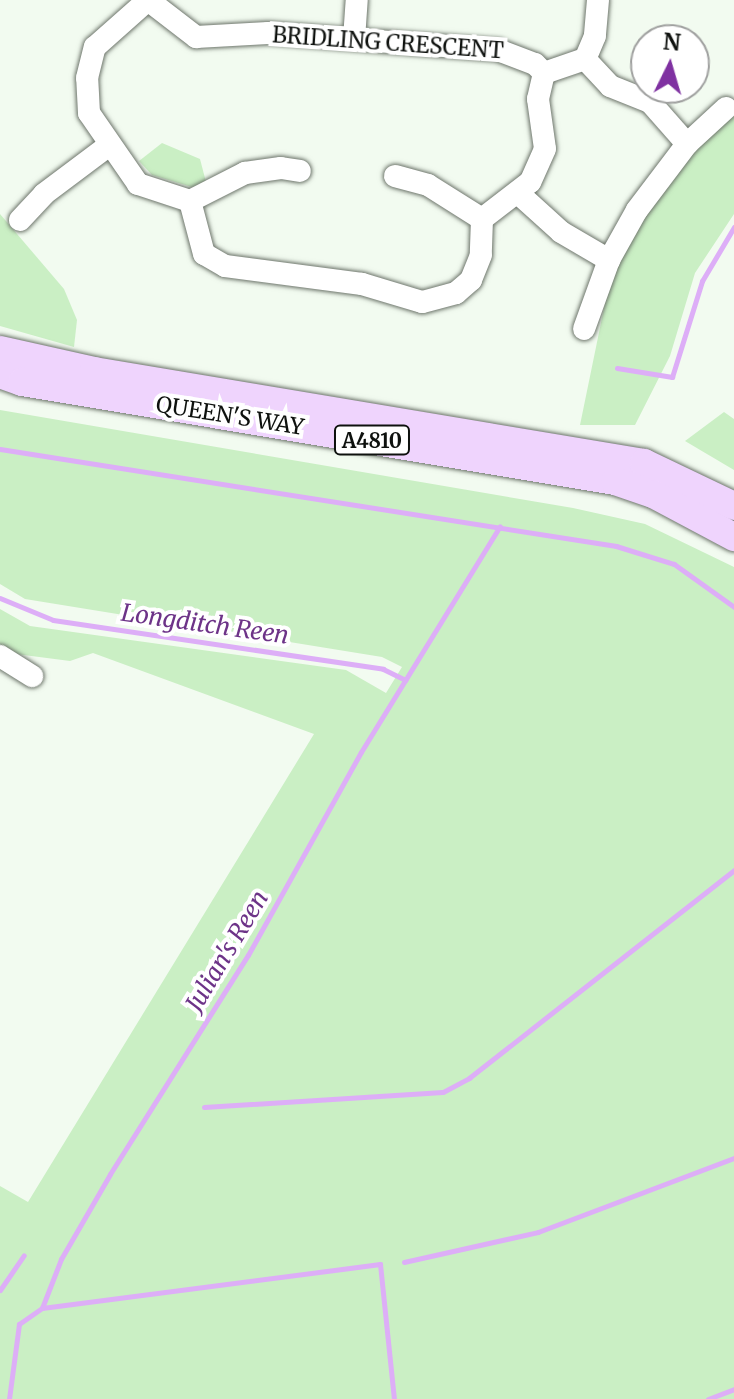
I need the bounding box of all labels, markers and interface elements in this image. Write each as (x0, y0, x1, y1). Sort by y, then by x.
street label: BRIDLING CRESCENT (271, 22, 505, 64)
north arrow (630, 24, 710, 104)
text: N (662, 27, 682, 57)
street label: QUEEN'S WAY (154, 391, 306, 441)
road number: A4810 (332, 424, 412, 456)
water label: Longditch Reen (119, 598, 291, 650)
water label: Julian's Reen (180, 886, 274, 1016)

